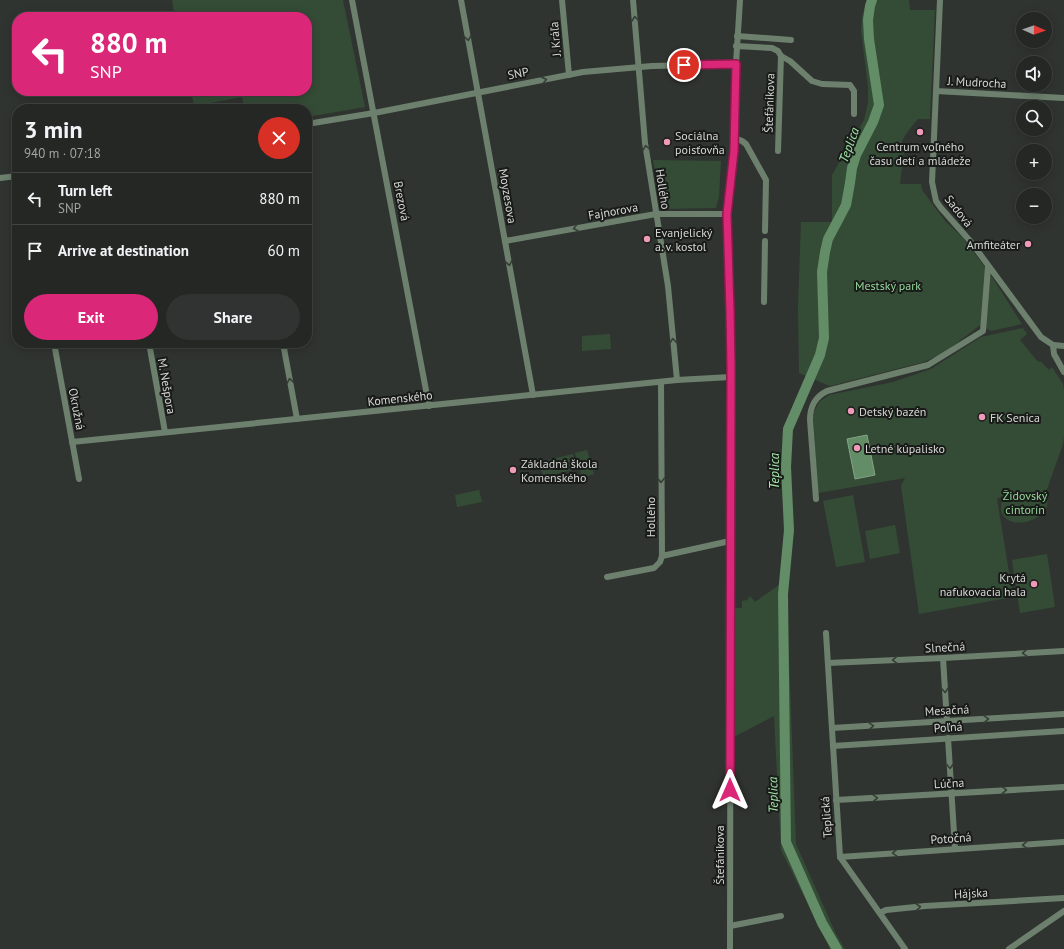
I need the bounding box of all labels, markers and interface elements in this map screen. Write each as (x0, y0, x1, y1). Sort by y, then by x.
north arrow (1016, 12, 1052, 48)
map controls (1016, 12, 1052, 224)
one-way arrow (631, 16, 640, 22)
street label: J. Kráľa (546, 21, 564, 58)
text: 880 m (90, 24, 167, 61)
icon: left (24, 28, 76, 80)
one-way arrow (463, 35, 472, 41)
pin (667, 48, 701, 82)
icon: arrive (673, 54, 695, 76)
button: sound (1016, 56, 1052, 92)
text: SNP (90, 60, 122, 83)
street label: SNP (506, 64, 530, 82)
street label: Štefánikova (760, 73, 778, 133)
street label: J. Mudrocha (946, 73, 1007, 91)
one-way arrow (541, 76, 547, 85)
button: search (1016, 100, 1052, 136)
text: 3 min (24, 114, 83, 145)
button: close (258, 117, 300, 159)
water label: Teplica (835, 124, 863, 165)
marker: Centrum voľného času detí a mládeže (915, 127, 925, 137)
place label: Sociálna poisťovňa (675, 128, 725, 157)
marker: Sociálna poisťovňa (662, 137, 672, 147)
place label: Centrum voľného času detí a mládeže (869, 139, 971, 168)
button: + (1016, 144, 1052, 180)
text: 940 m · 07:18 (24, 145, 101, 162)
one-way arrow (641, 145, 650, 151)
street label: Moyzesova (496, 167, 520, 225)
street label: Hollého (652, 168, 674, 210)
street label: Brezová (391, 180, 413, 222)
text: Turn left (58, 181, 112, 200)
icon: left (24, 188, 46, 210)
button: − (1016, 188, 1052, 224)
text: 880 m (259, 189, 300, 208)
street label: Sadová (942, 192, 976, 230)
street label: Fajnorova (587, 199, 639, 223)
text: SNP (58, 200, 81, 217)
one-way arrow (573, 224, 579, 232)
place label: Evanjelický a. v. kostol (655, 225, 713, 254)
marker: Evanjelický a. v. kostol (642, 234, 652, 244)
place label: Amfiteáter (967, 237, 1020, 252)
marker: Amfiteáter (1023, 239, 1033, 249)
icon: arrive (24, 240, 46, 262)
text: Arrive at destination (58, 241, 189, 260)
text: 60 m (267, 241, 300, 260)
one-way arrow (504, 260, 513, 266)
park label: Mestský park (855, 278, 921, 293)
button: Exit (24, 294, 158, 340)
button: Share (166, 294, 300, 340)
one-way arrow (669, 338, 678, 344)
street label: M. Nešpora (155, 357, 179, 415)
one-way arrow (287, 378, 295, 384)
street label: Okružná (66, 387, 88, 431)
street label: Komenského (367, 387, 433, 409)
place label: Detský bazén (859, 404, 926, 419)
marker: Detský bazén (846, 406, 856, 416)
place label: FK Senica (990, 410, 1040, 425)
marker: FK Senica (977, 412, 987, 422)
place label: Letné kúpalisko (865, 441, 945, 456)
marker: Letné kúpalisko (852, 443, 862, 453)
water label: Teplica (766, 452, 783, 489)
place label: Základná škola Komenského (521, 456, 597, 485)
marker: Základná škola Komenského (508, 465, 518, 475)
one-way arrow (657, 477, 665, 483)
park label: Židovský cintorín (1003, 488, 1048, 517)
street label: Hollého (643, 497, 658, 537)
place label: Krytá nafukovacia hala (940, 570, 1026, 599)
marker: Krytá nafukovacia hala (1029, 579, 1039, 589)
street label: Slnečná (924, 638, 966, 656)
one-way arrow (1022, 649, 1028, 658)
one-way arrow (892, 656, 898, 664)
one-way arrow (941, 687, 950, 693)
street label: Mesačná (924, 701, 970, 719)
one-way arrow (983, 715, 989, 724)
street label: Poľná (933, 719, 963, 735)
one-way arrow (868, 722, 874, 730)
one-way arrow (946, 763, 954, 769)
position arrow (709, 769, 751, 811)
street label: Lúčna (933, 775, 965, 791)
water label: Teplica (764, 776, 782, 813)
one-way arrow (1001, 786, 1007, 795)
one-way arrow (872, 794, 878, 802)
street label: Teplická (817, 796, 835, 838)
street label: Štefánikova (712, 825, 727, 885)
street label: Potočná (930, 829, 972, 847)
one-way arrow (1022, 840, 1028, 849)
one-way arrow (892, 849, 898, 858)
street label: Hájska (954, 885, 988, 901)
one-way arrow (915, 903, 921, 912)

